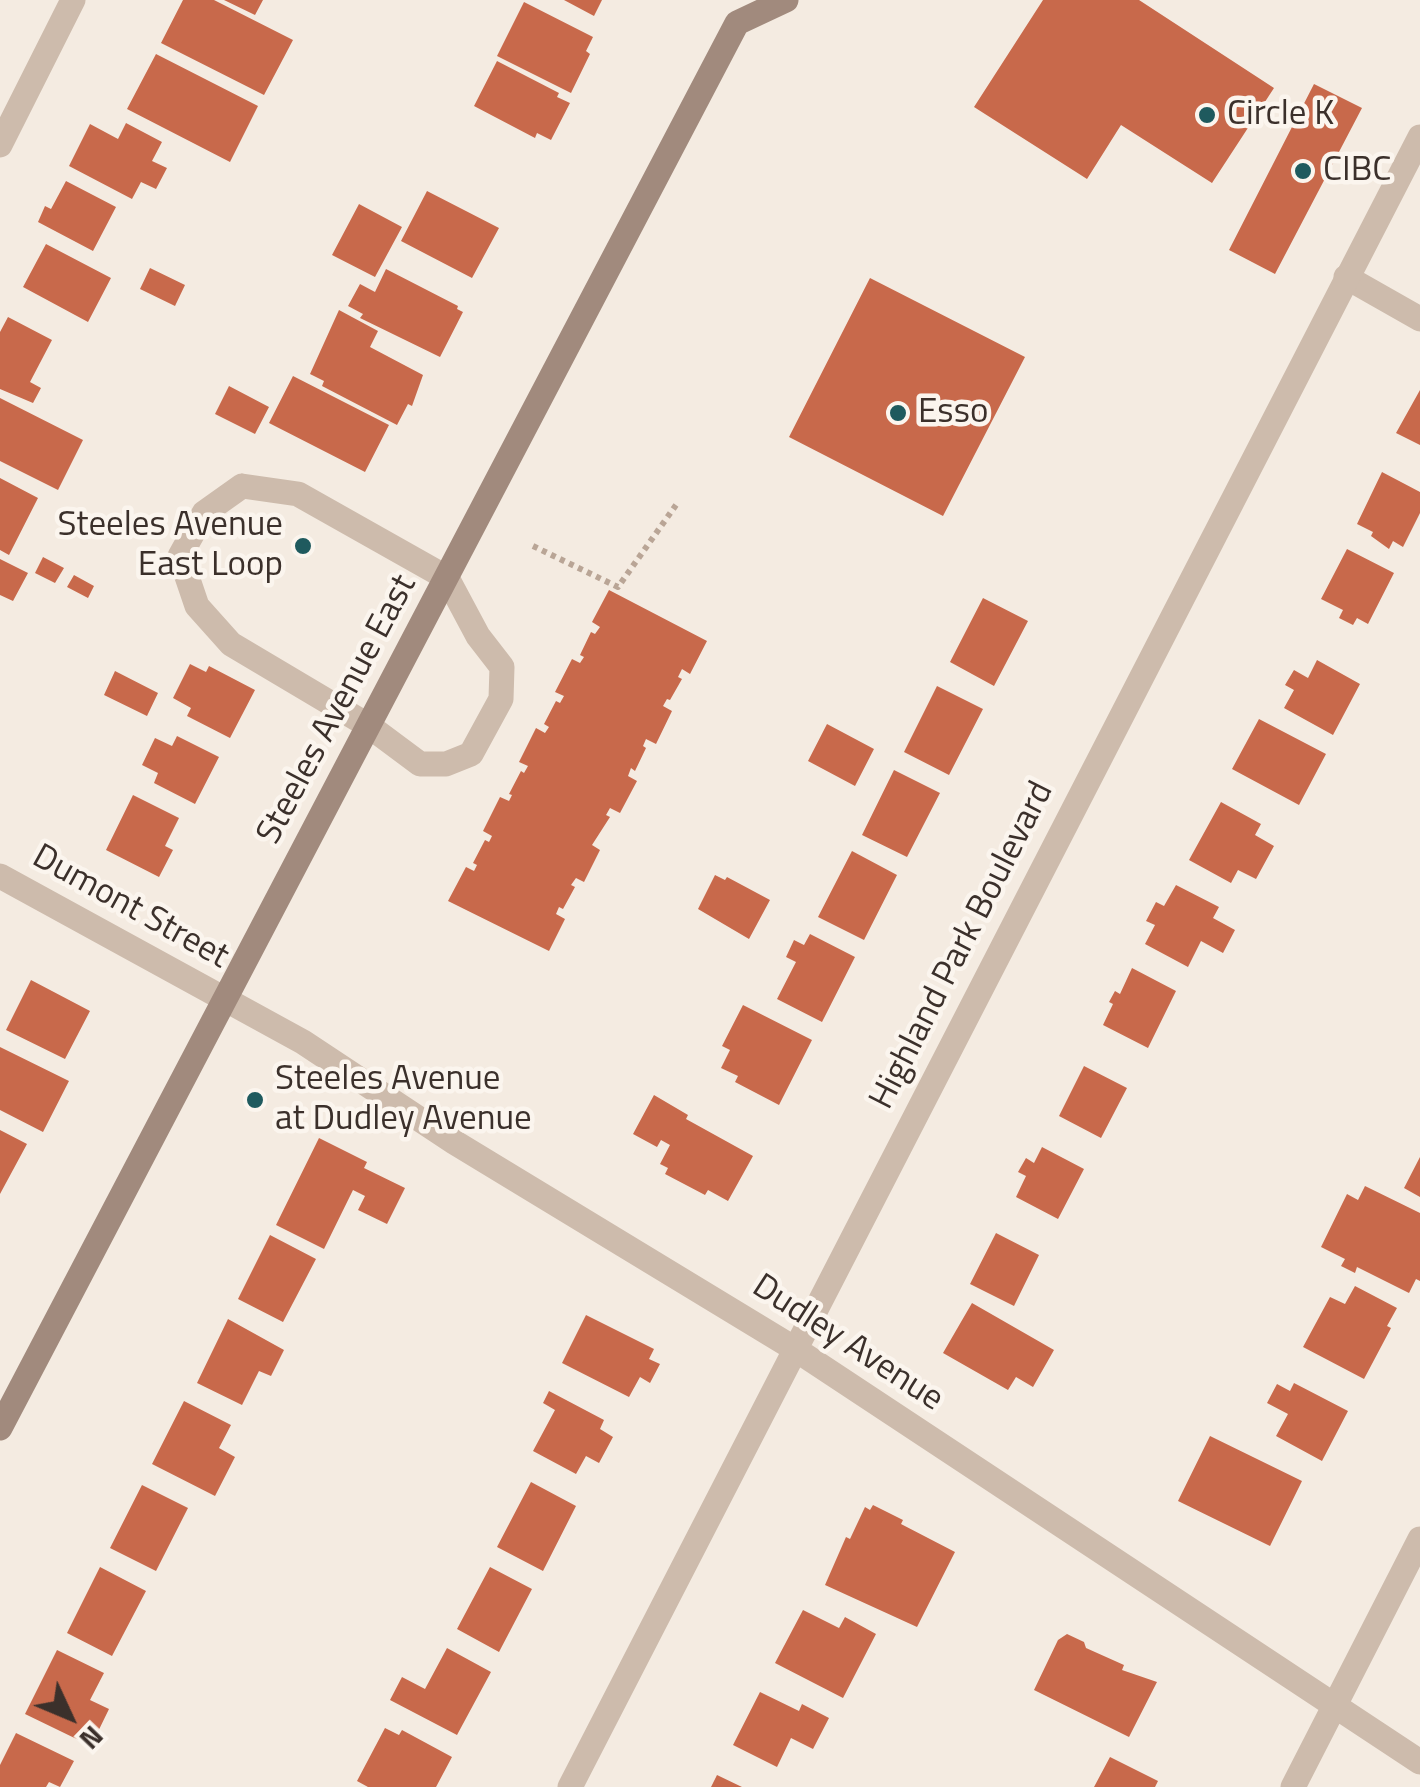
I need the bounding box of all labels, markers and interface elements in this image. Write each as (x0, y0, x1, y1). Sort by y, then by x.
place label: Circle K (1227, 94, 1334, 136)
marker: Circle K (1196, 104, 1218, 126)
place label: CIBC (1323, 150, 1391, 192)
marker: CIBC (1292, 160, 1314, 182)
place label: Esso (918, 392, 988, 434)
marker: Esso (887, 402, 909, 424)
place label: Steeles Avenue East Loop (57, 505, 283, 587)
marker: Steeles Avenue East Loop (292, 535, 314, 557)
street label: Steeles Avenue East (249, 568, 427, 852)
street label: Highland Park Boulevard (862, 775, 1064, 1117)
street label: Dumont Street (25, 837, 235, 979)
place label: Steeles Avenue at Dudley Avenue (275, 1059, 532, 1141)
marker: Steeles Avenue at Dudley Avenue (244, 1089, 266, 1111)
street label: Dudley Avenue (744, 1267, 950, 1421)
north arrow (20, 1667, 120, 1767)
text: N (70, 1716, 114, 1760)

